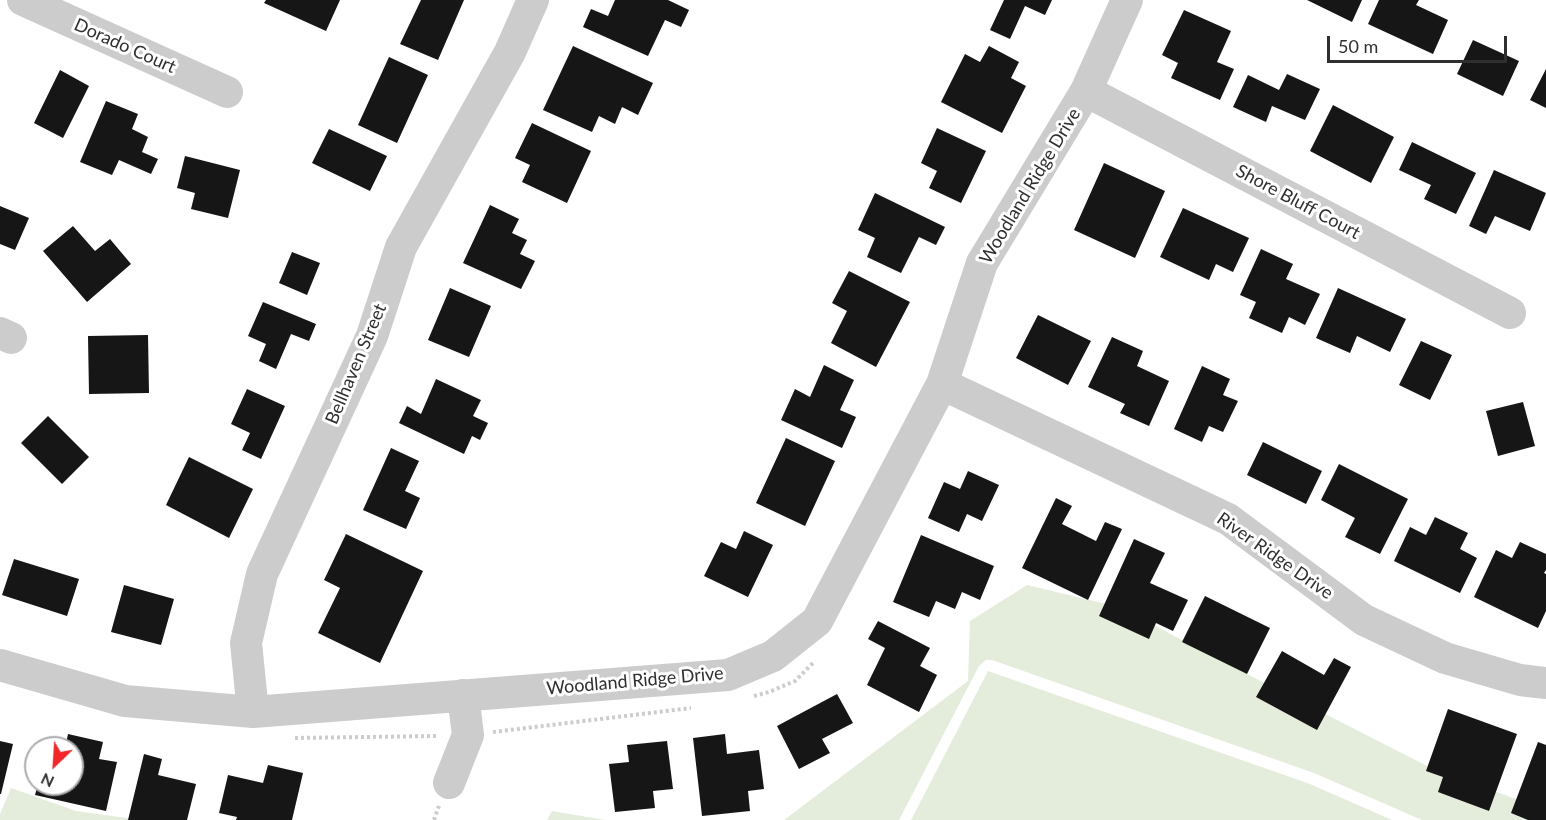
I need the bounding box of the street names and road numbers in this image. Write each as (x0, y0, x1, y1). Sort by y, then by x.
street label: Dorado Court (71, 14, 179, 78)
street label: Woodland Ridge Drive (975, 104, 1085, 268)
street label: Shore Bluff Court (1232, 160, 1364, 244)
street label: Bellhaven Street (321, 300, 391, 428)
street label: River Ridge Drive (1213, 508, 1337, 604)
street label: Woodland Ridge Drive (545, 662, 725, 700)

